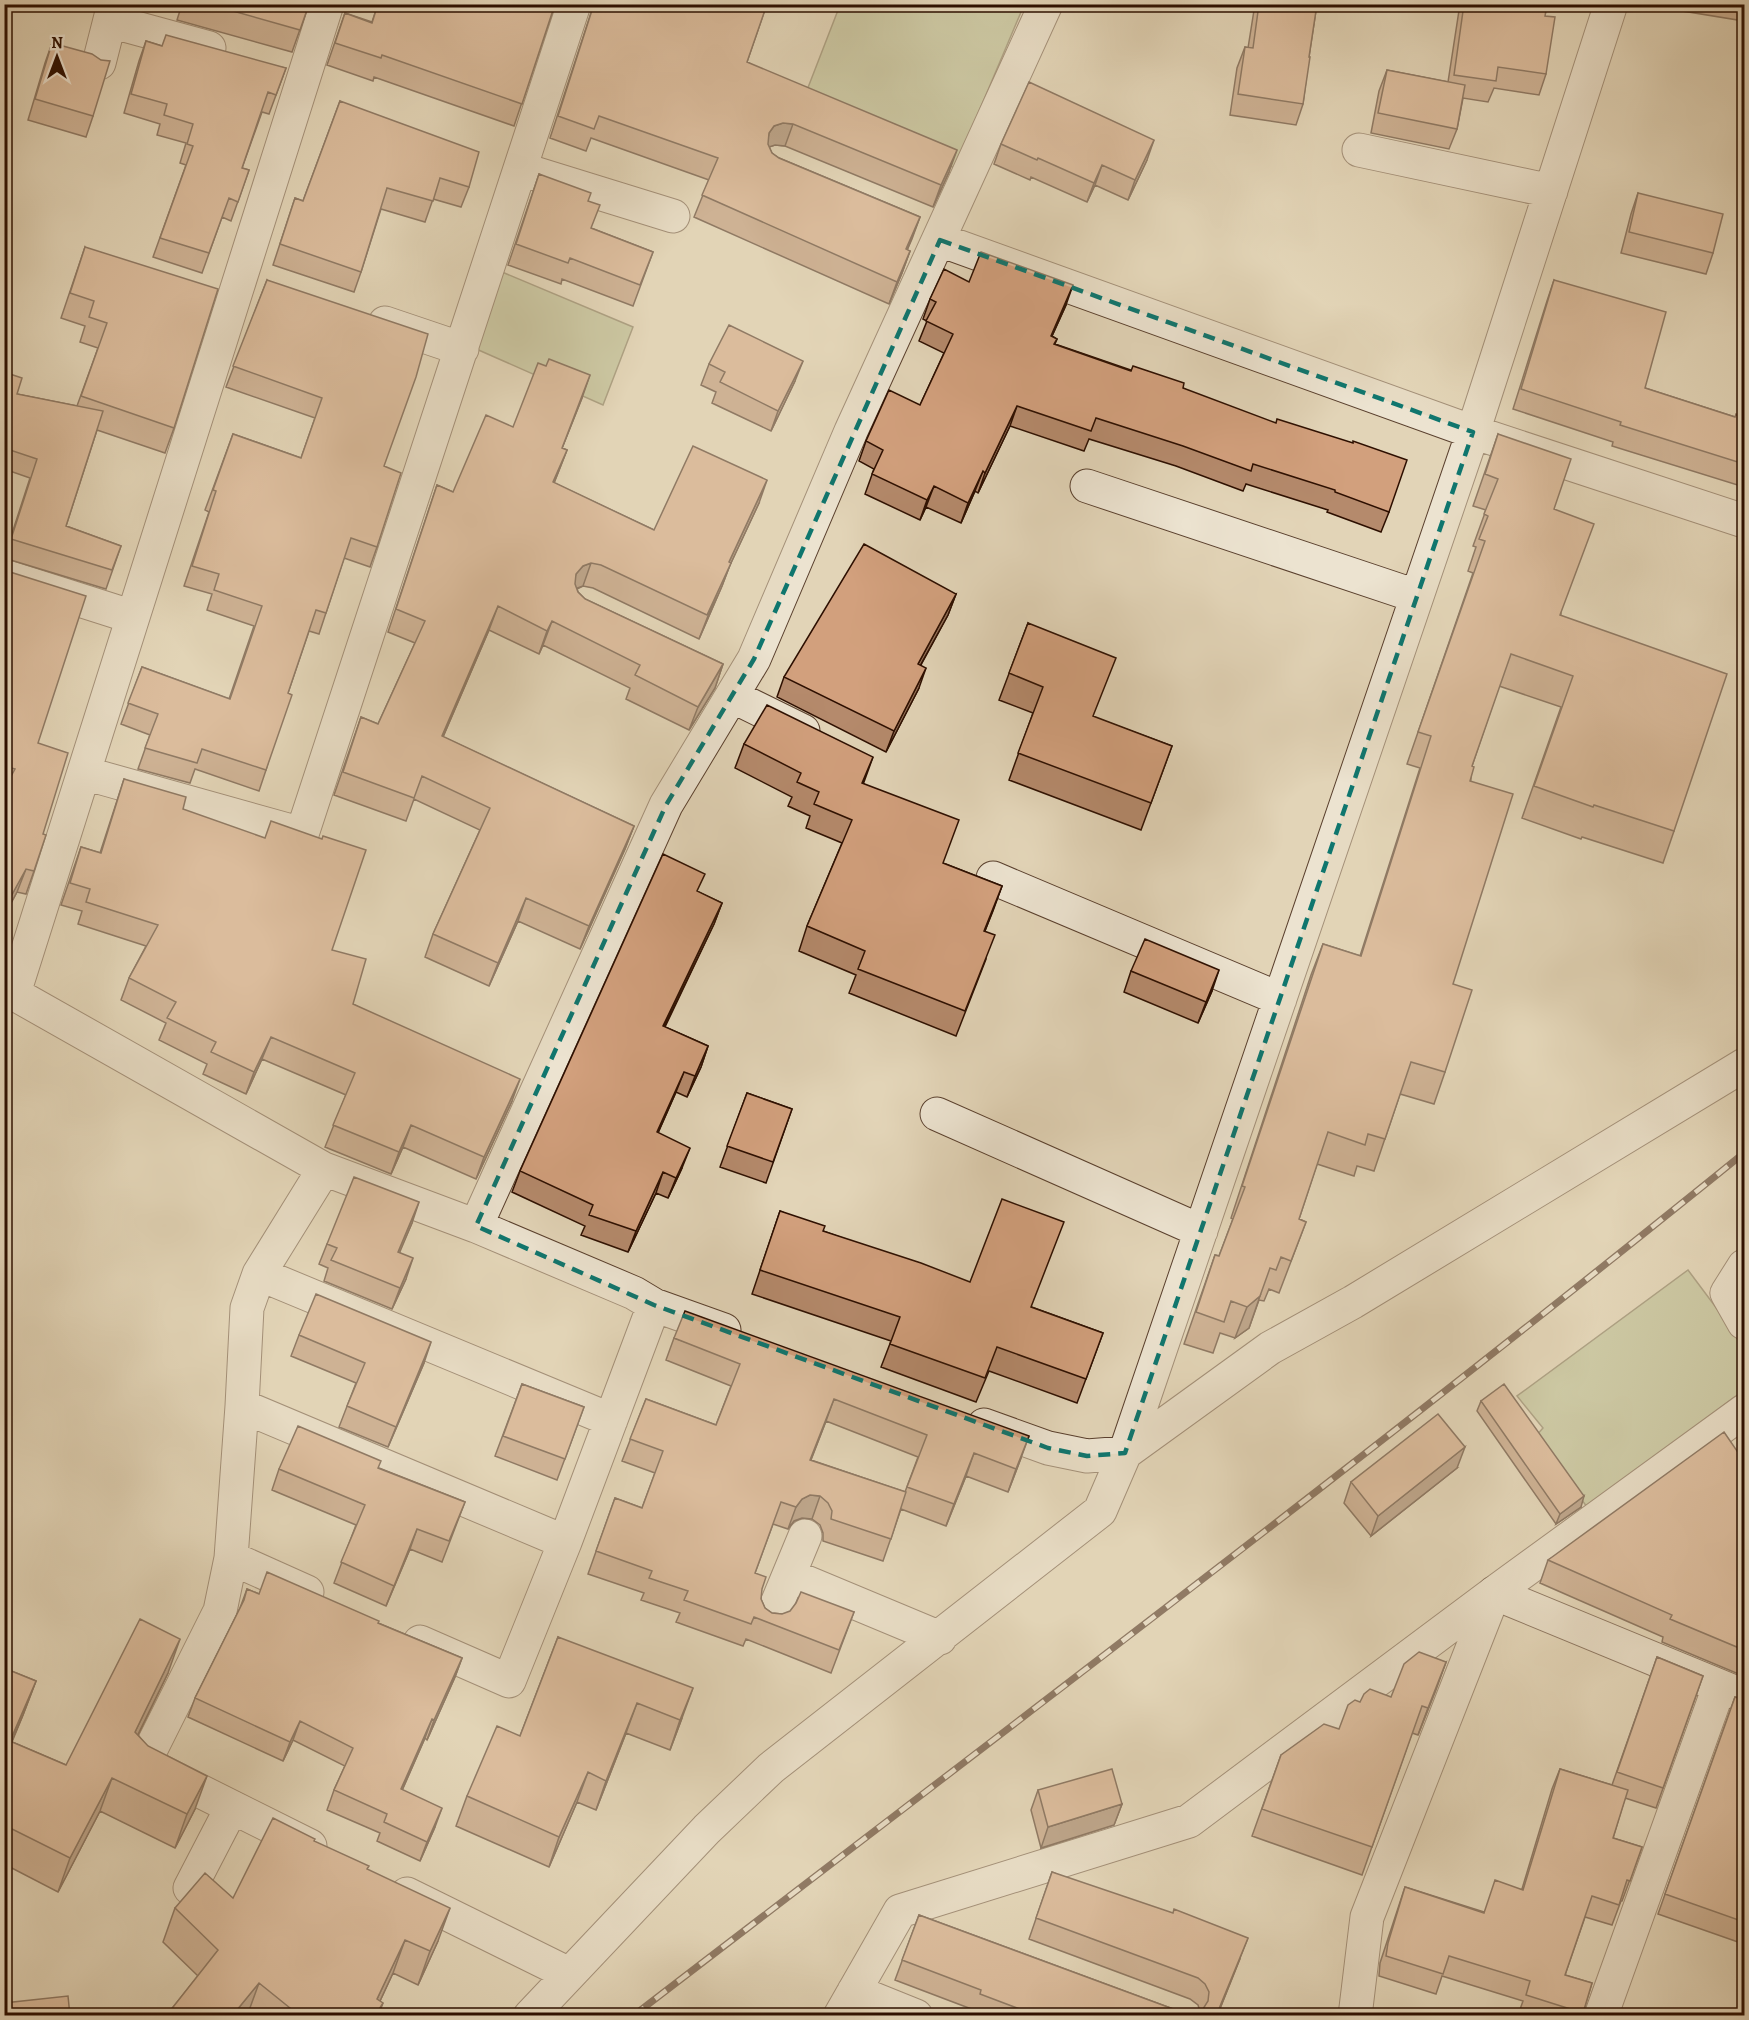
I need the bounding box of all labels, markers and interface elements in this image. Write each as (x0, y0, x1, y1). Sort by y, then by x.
north arrow (27, 27, 87, 87)
text: N (51, 32, 63, 54)

